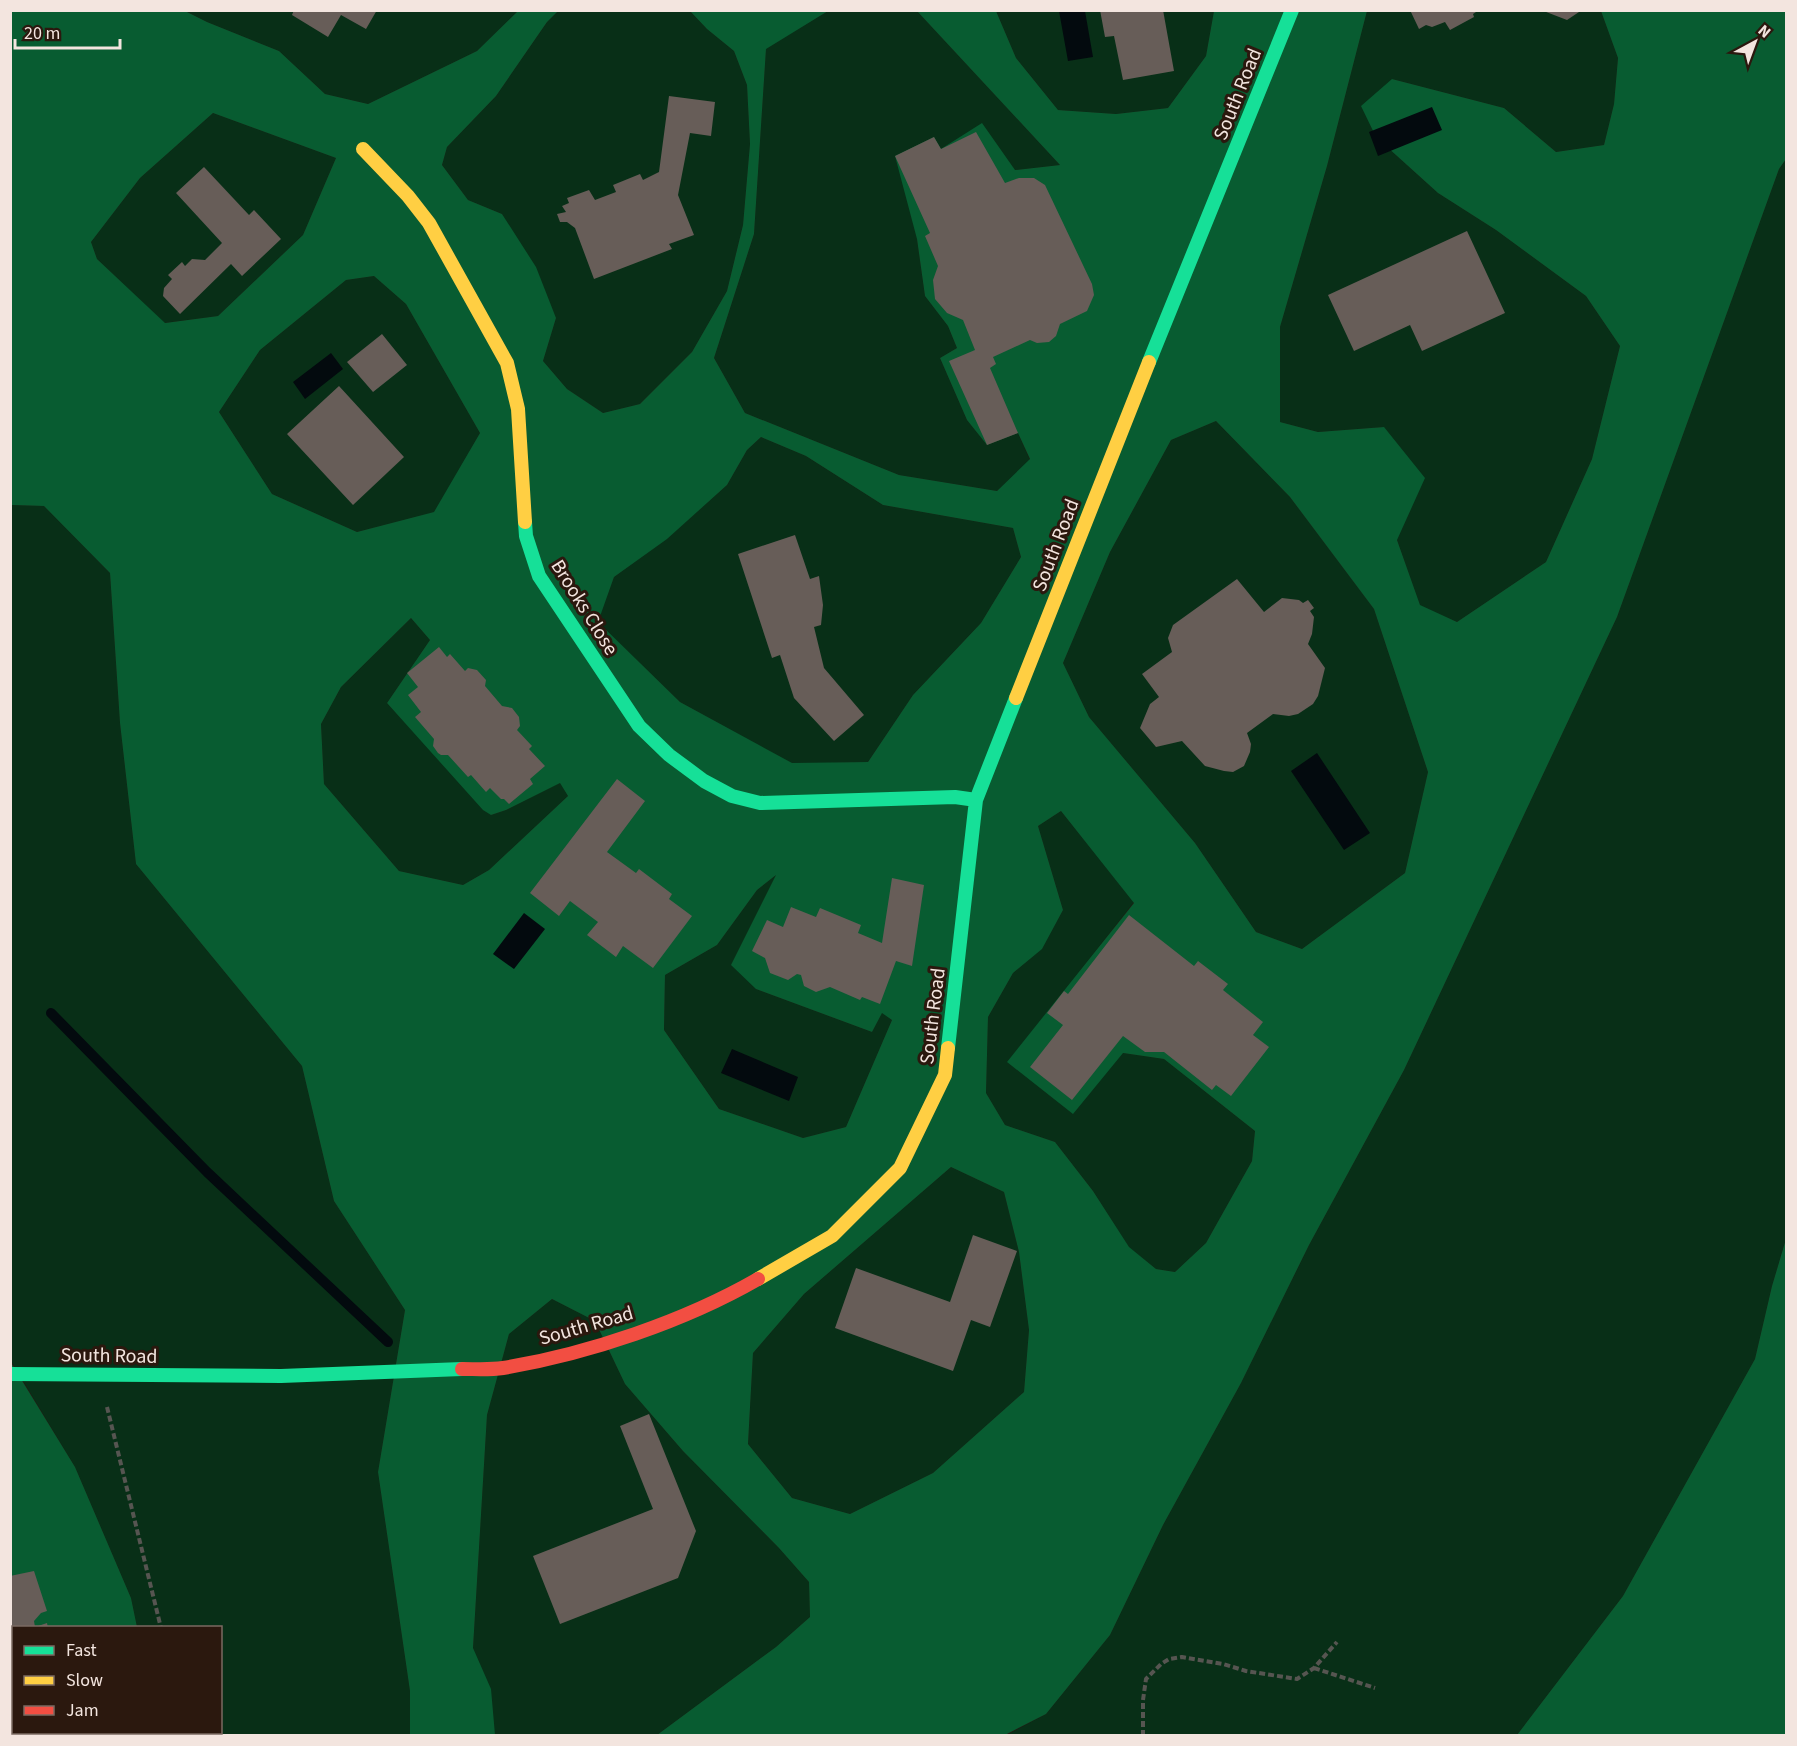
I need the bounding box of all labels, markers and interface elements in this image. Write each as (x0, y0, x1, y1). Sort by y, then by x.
scale bar (15, 12, 120, 50)
north arrow (1725, 12, 1785, 72)
text: N (1753, 20, 1775, 43)
text: 20 m (24, 21, 60, 46)
street label: South Road (1207, 44, 1269, 145)
street label: South Road (1025, 495, 1086, 596)
street label: Brooks Close (544, 554, 625, 661)
street label: South Road (913, 966, 953, 1066)
street label: South Road (536, 1299, 637, 1353)
street label: South Road (60, 1341, 158, 1371)
legend (12, 1626, 222, 1734)
text: Fast (66, 1638, 97, 1663)
text: Slow (66, 1668, 103, 1693)
text: Jam (66, 1698, 99, 1723)

